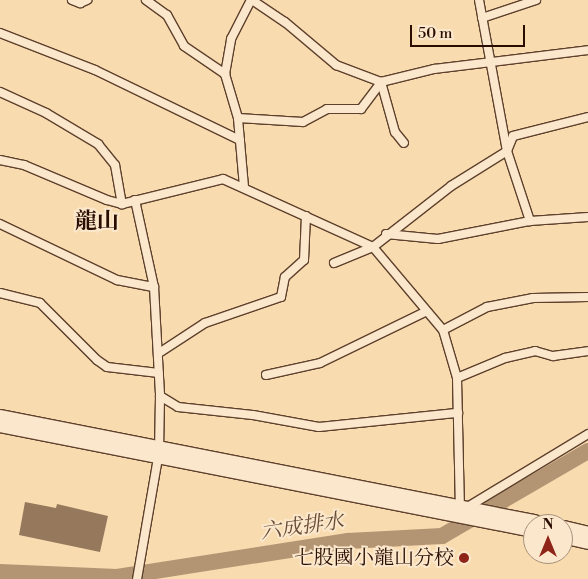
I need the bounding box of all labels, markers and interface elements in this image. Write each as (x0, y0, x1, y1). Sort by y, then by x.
scale bar (413, 15, 528, 47)
text: 50 m (418, 24, 452, 43)
district label: 龍山 (75, 209, 119, 235)
water label: 六成排水 (259, 509, 345, 545)
north arrow (523, 514, 573, 564)
text: N (542, 516, 554, 534)
place label: 七股國小龍山分校 (294, 546, 454, 570)
marker: 七股國小龍山分校 (458, 552, 470, 564)

